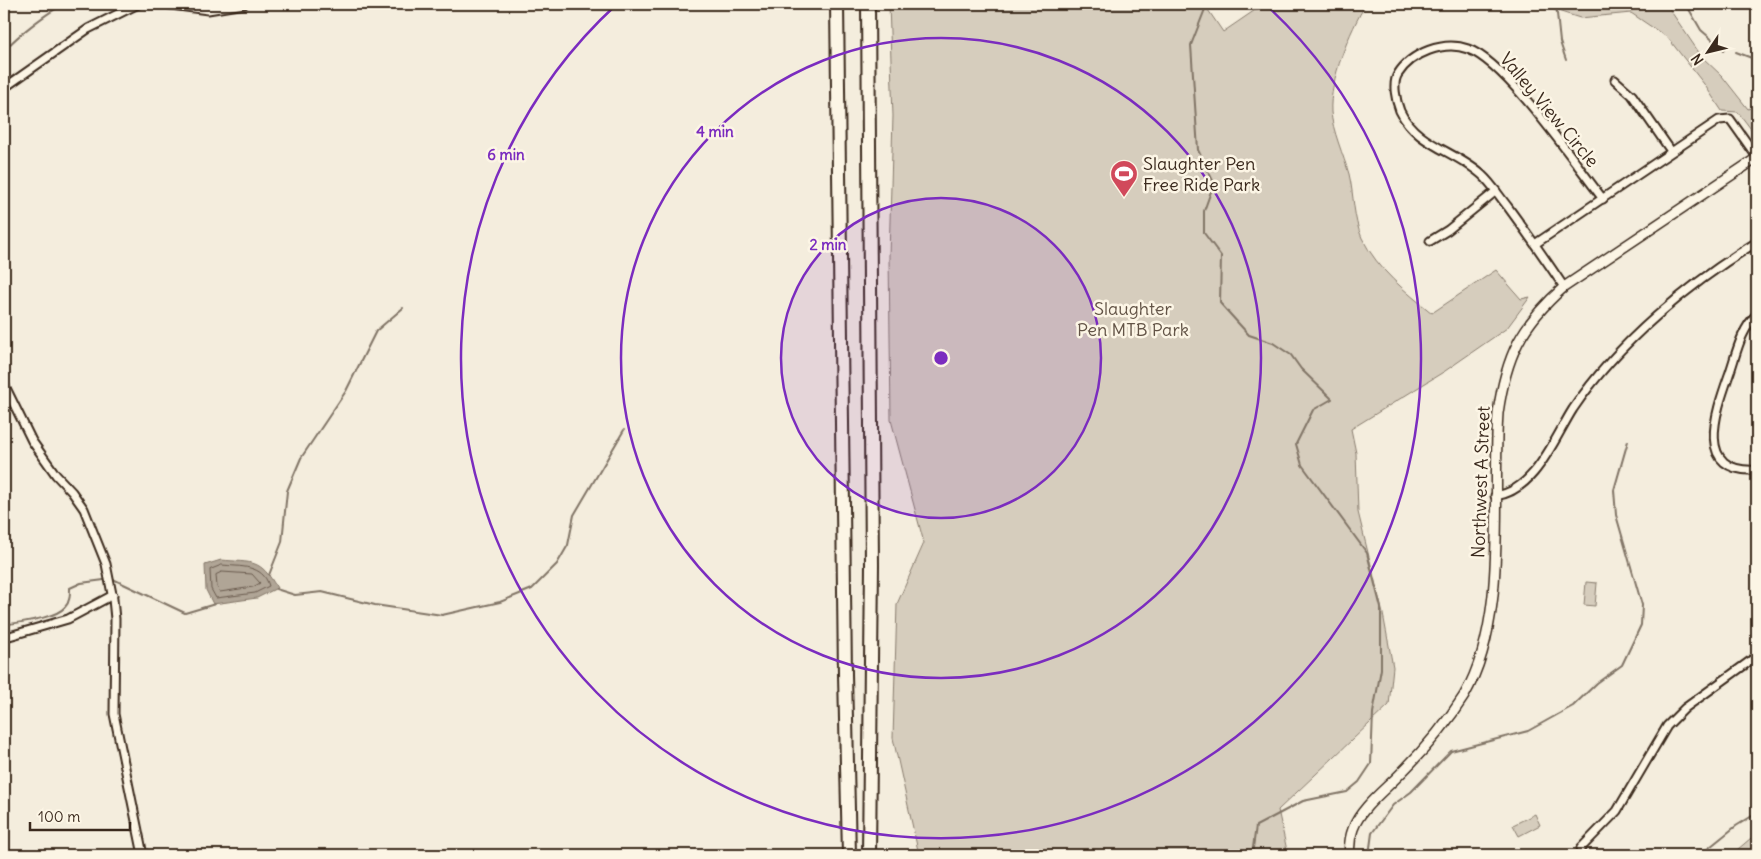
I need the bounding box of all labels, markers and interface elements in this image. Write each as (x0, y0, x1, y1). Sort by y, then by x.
north arrow (1684, 28, 1734, 78)
street label: Valley View Circle (1495, 48, 1604, 172)
text: N (1687, 50, 1708, 69)
text: 4 min (696, 122, 734, 141)
text: 6 min (487, 145, 525, 164)
place label: Slaughter Pen Free Ride Park (1143, 152, 1260, 196)
sports icon: Slaughter Pen Free Ride Park (1109, 159, 1139, 198)
text: 2 min (810, 235, 847, 254)
park label: Slaughter Pen MTB Park (1077, 297, 1189, 341)
centre of rings (932, 349, 950, 367)
street label: Northwest A Street (1466, 405, 1495, 559)
scale bar (30, 799, 130, 831)
text: 100 m (38, 807, 80, 826)

